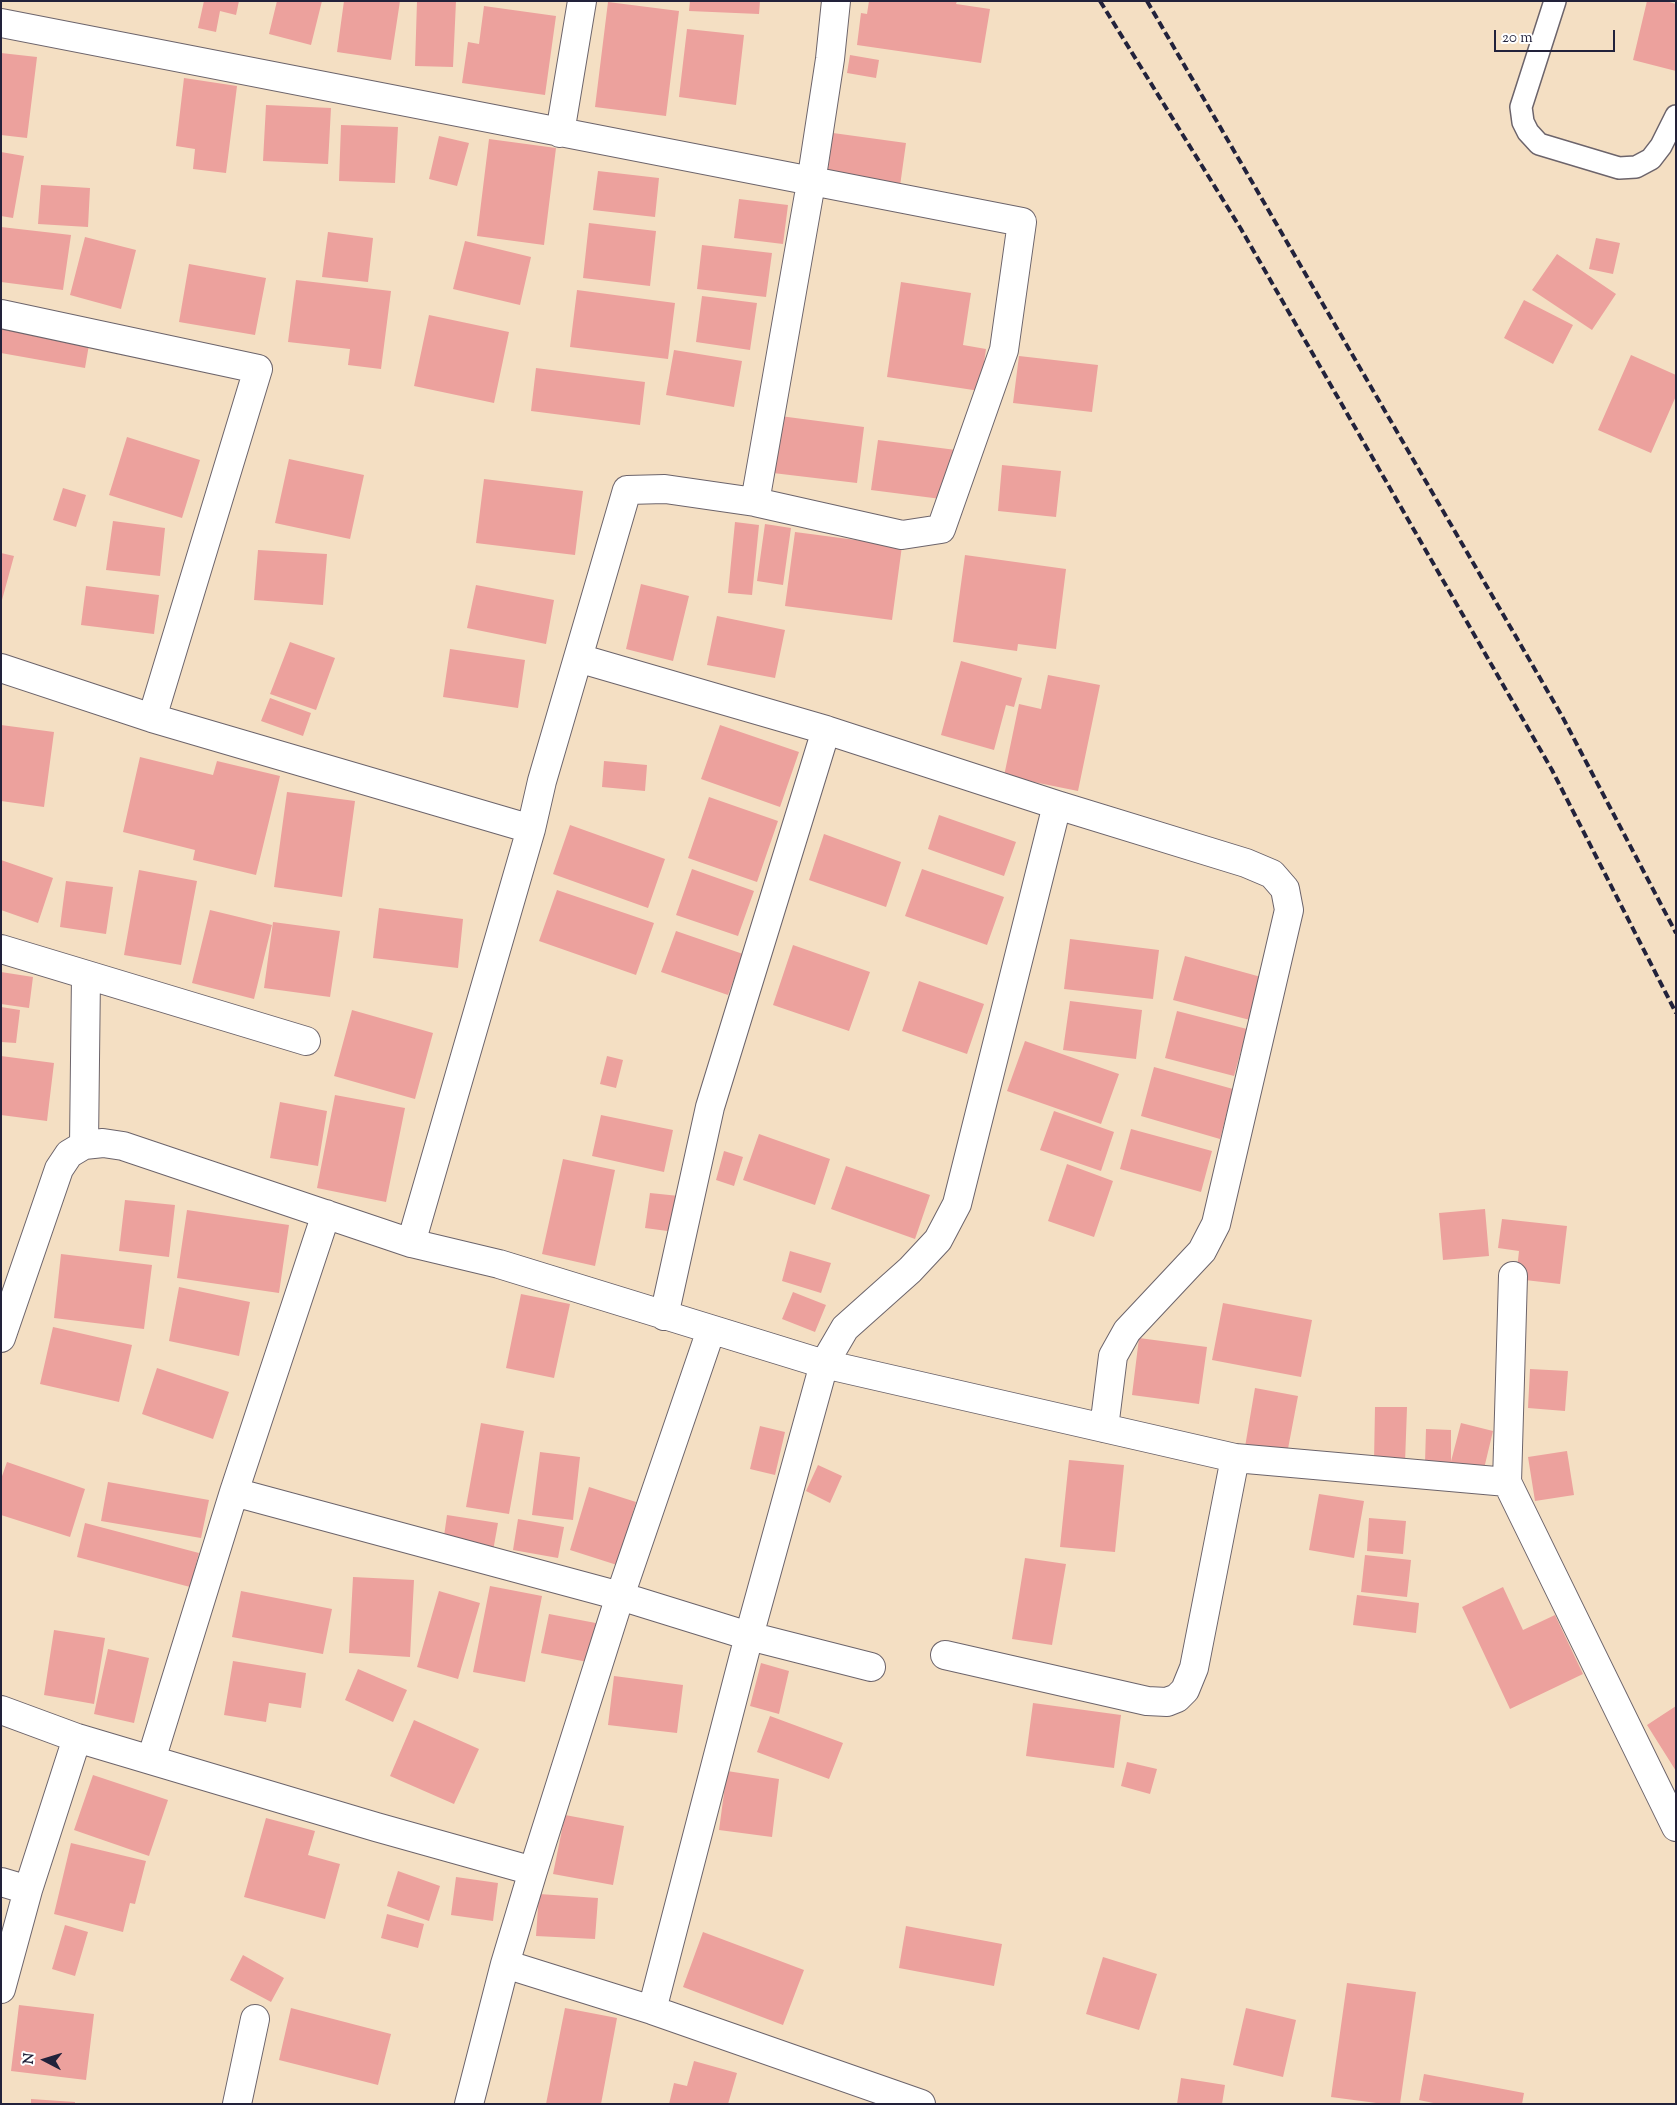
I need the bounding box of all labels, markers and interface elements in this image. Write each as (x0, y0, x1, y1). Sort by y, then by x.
scale bar (1497, 20, 1618, 52)
text: 20 m (1502, 28, 1533, 49)
north arrow (20, 2035, 70, 2085)
text: N (20, 2052, 41, 2065)

